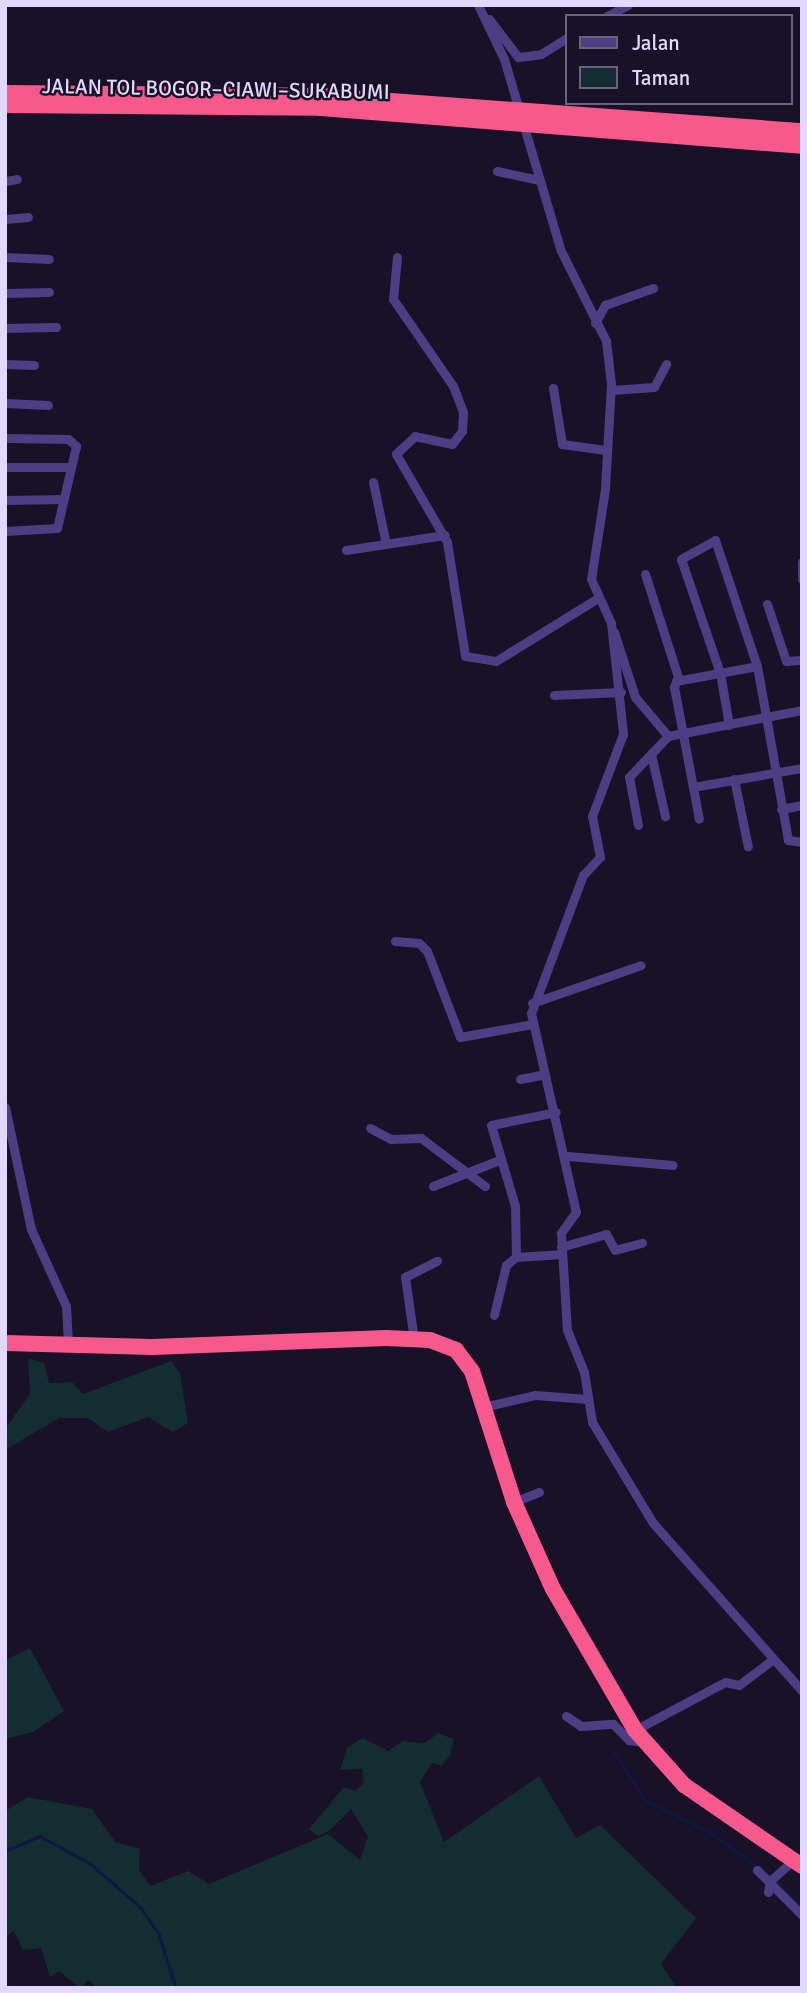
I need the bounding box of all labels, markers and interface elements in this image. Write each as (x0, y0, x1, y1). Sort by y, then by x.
legend (566, 14, 793, 105)
text: Jalan (632, 30, 680, 56)
text: Taman (632, 65, 690, 91)
street label: JALAN TOL BOGOR–CIAWI–SUKABUMI (42, 73, 390, 105)

